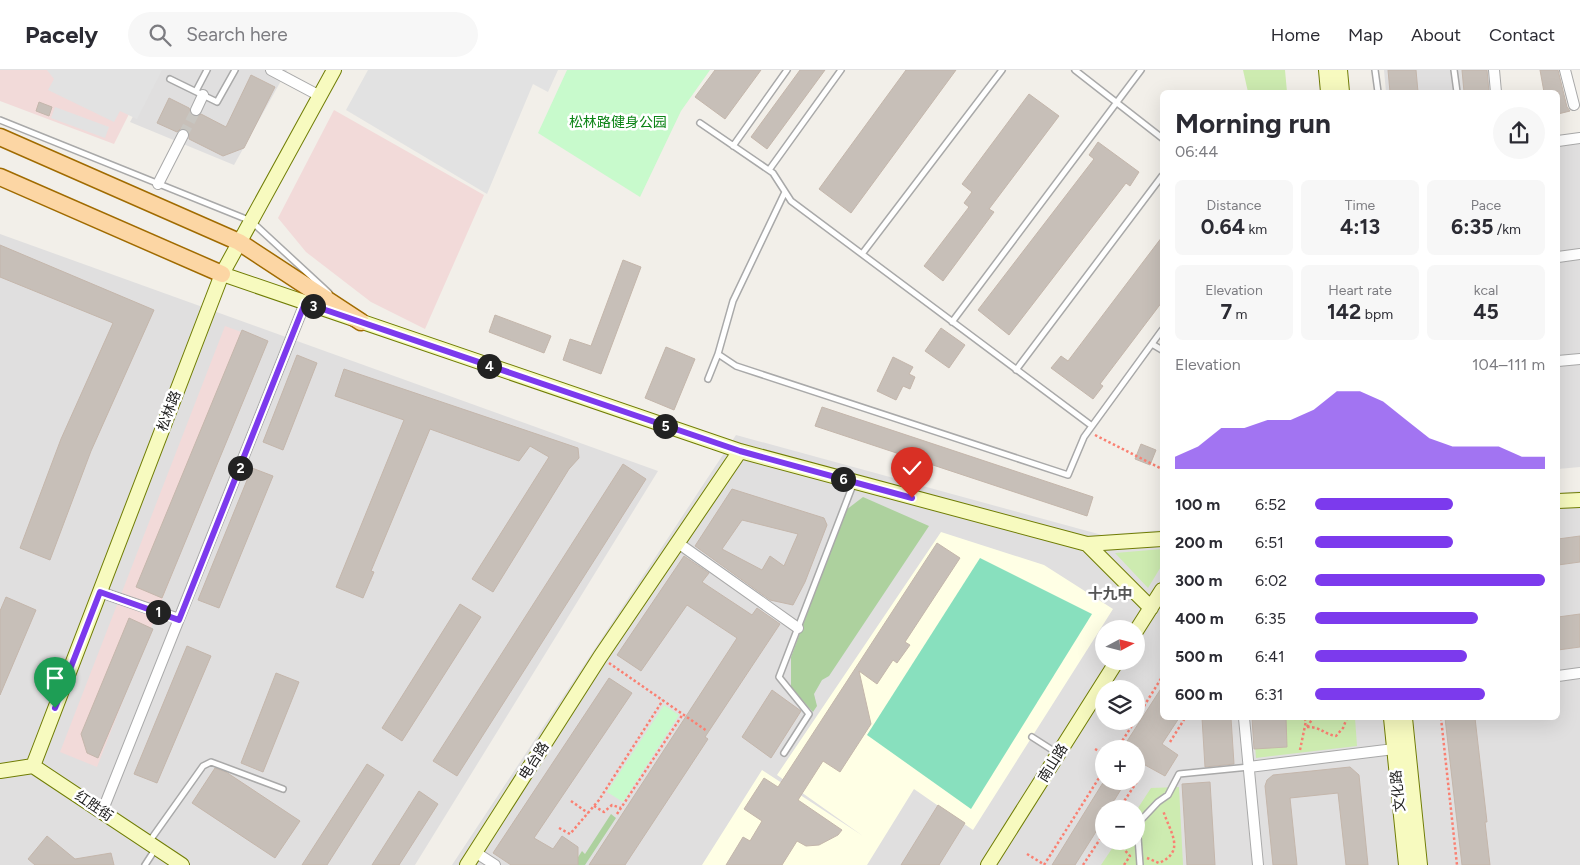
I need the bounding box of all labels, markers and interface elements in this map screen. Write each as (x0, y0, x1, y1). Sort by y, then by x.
search box (128, 12, 478, 57)
text: Pacely (25, 20, 98, 49)
icon: search (146, 21, 174, 49)
text: Search here (186, 23, 288, 46)
text: Home (1271, 24, 1320, 46)
text: Map (1348, 24, 1383, 46)
text: About (1411, 24, 1461, 46)
text: Contact (1489, 24, 1555, 46)
text: Morning run (1175, 106, 1331, 140)
button: share (1493, 107, 1545, 159)
park label: 松林路健身公园 (569, 114, 667, 131)
text: 06:44 (1175, 142, 1218, 161)
text: Distance (1207, 197, 1261, 214)
text: Time (1345, 197, 1375, 214)
text: Pace (1471, 197, 1501, 214)
text: 0.64 (1201, 214, 1245, 239)
text: 4:13 (1340, 214, 1380, 239)
text: 6:35 (1451, 214, 1493, 239)
text: km (1245, 221, 1267, 238)
text: /km (1493, 221, 1521, 238)
text: Elevation (1205, 282, 1263, 299)
text: Heart rate (1328, 282, 1392, 299)
text: kcal (1474, 282, 1498, 299)
pin: 3 (300, 294, 326, 318)
text: 3 (310, 298, 317, 315)
text: 7 (1220, 299, 1232, 324)
text: 142 (1327, 299, 1361, 324)
text: 45 (1473, 299, 1499, 324)
text: m (1232, 306, 1248, 323)
text: bpm (1361, 306, 1393, 323)
pin: 4 (476, 354, 502, 378)
text: Elevation (1175, 355, 1241, 374)
text: 104–111 m (1472, 355, 1545, 374)
text: 4 (485, 358, 494, 375)
street label: 松林路 (154, 388, 184, 434)
pin: 5 (652, 414, 678, 438)
text: 5 (661, 418, 670, 435)
pin (891, 447, 933, 498)
icon: check (898, 454, 926, 482)
pin: 2 (228, 456, 252, 480)
text: 2 (236, 460, 245, 477)
pin: 6 (830, 466, 856, 492)
text: 6 (839, 471, 848, 488)
text: 100 m (1175, 495, 1220, 514)
text: 6:52 (1255, 495, 1286, 514)
text: 200 m (1175, 533, 1223, 552)
text: 6:51 (1255, 533, 1284, 552)
text: 300 m (1175, 571, 1222, 590)
text: 6:02 (1255, 571, 1287, 590)
district label: 十九中 (1087, 585, 1133, 603)
pin: 1 (146, 600, 170, 624)
text: 1 (156, 604, 161, 621)
text: 400 m (1175, 609, 1224, 628)
text: 6:35 (1255, 609, 1286, 628)
north arrow (1095, 620, 1145, 670)
map controls (1095, 620, 1145, 850)
text: 500 m (1175, 647, 1223, 666)
text: 6:41 (1255, 647, 1285, 666)
pin (34, 657, 76, 708)
icon: arrive (41, 664, 69, 692)
button: layers (1095, 680, 1145, 730)
text: 600 m (1175, 685, 1223, 704)
text: 6:31 (1255, 685, 1283, 704)
street label: 电台路 (515, 739, 553, 783)
button: + (1095, 740, 1145, 790)
street label: 南山路 (1035, 741, 1071, 785)
street label: 文化路 (1387, 769, 1409, 813)
street label: 红胜街 (72, 787, 116, 825)
button: − (1095, 800, 1145, 850)

